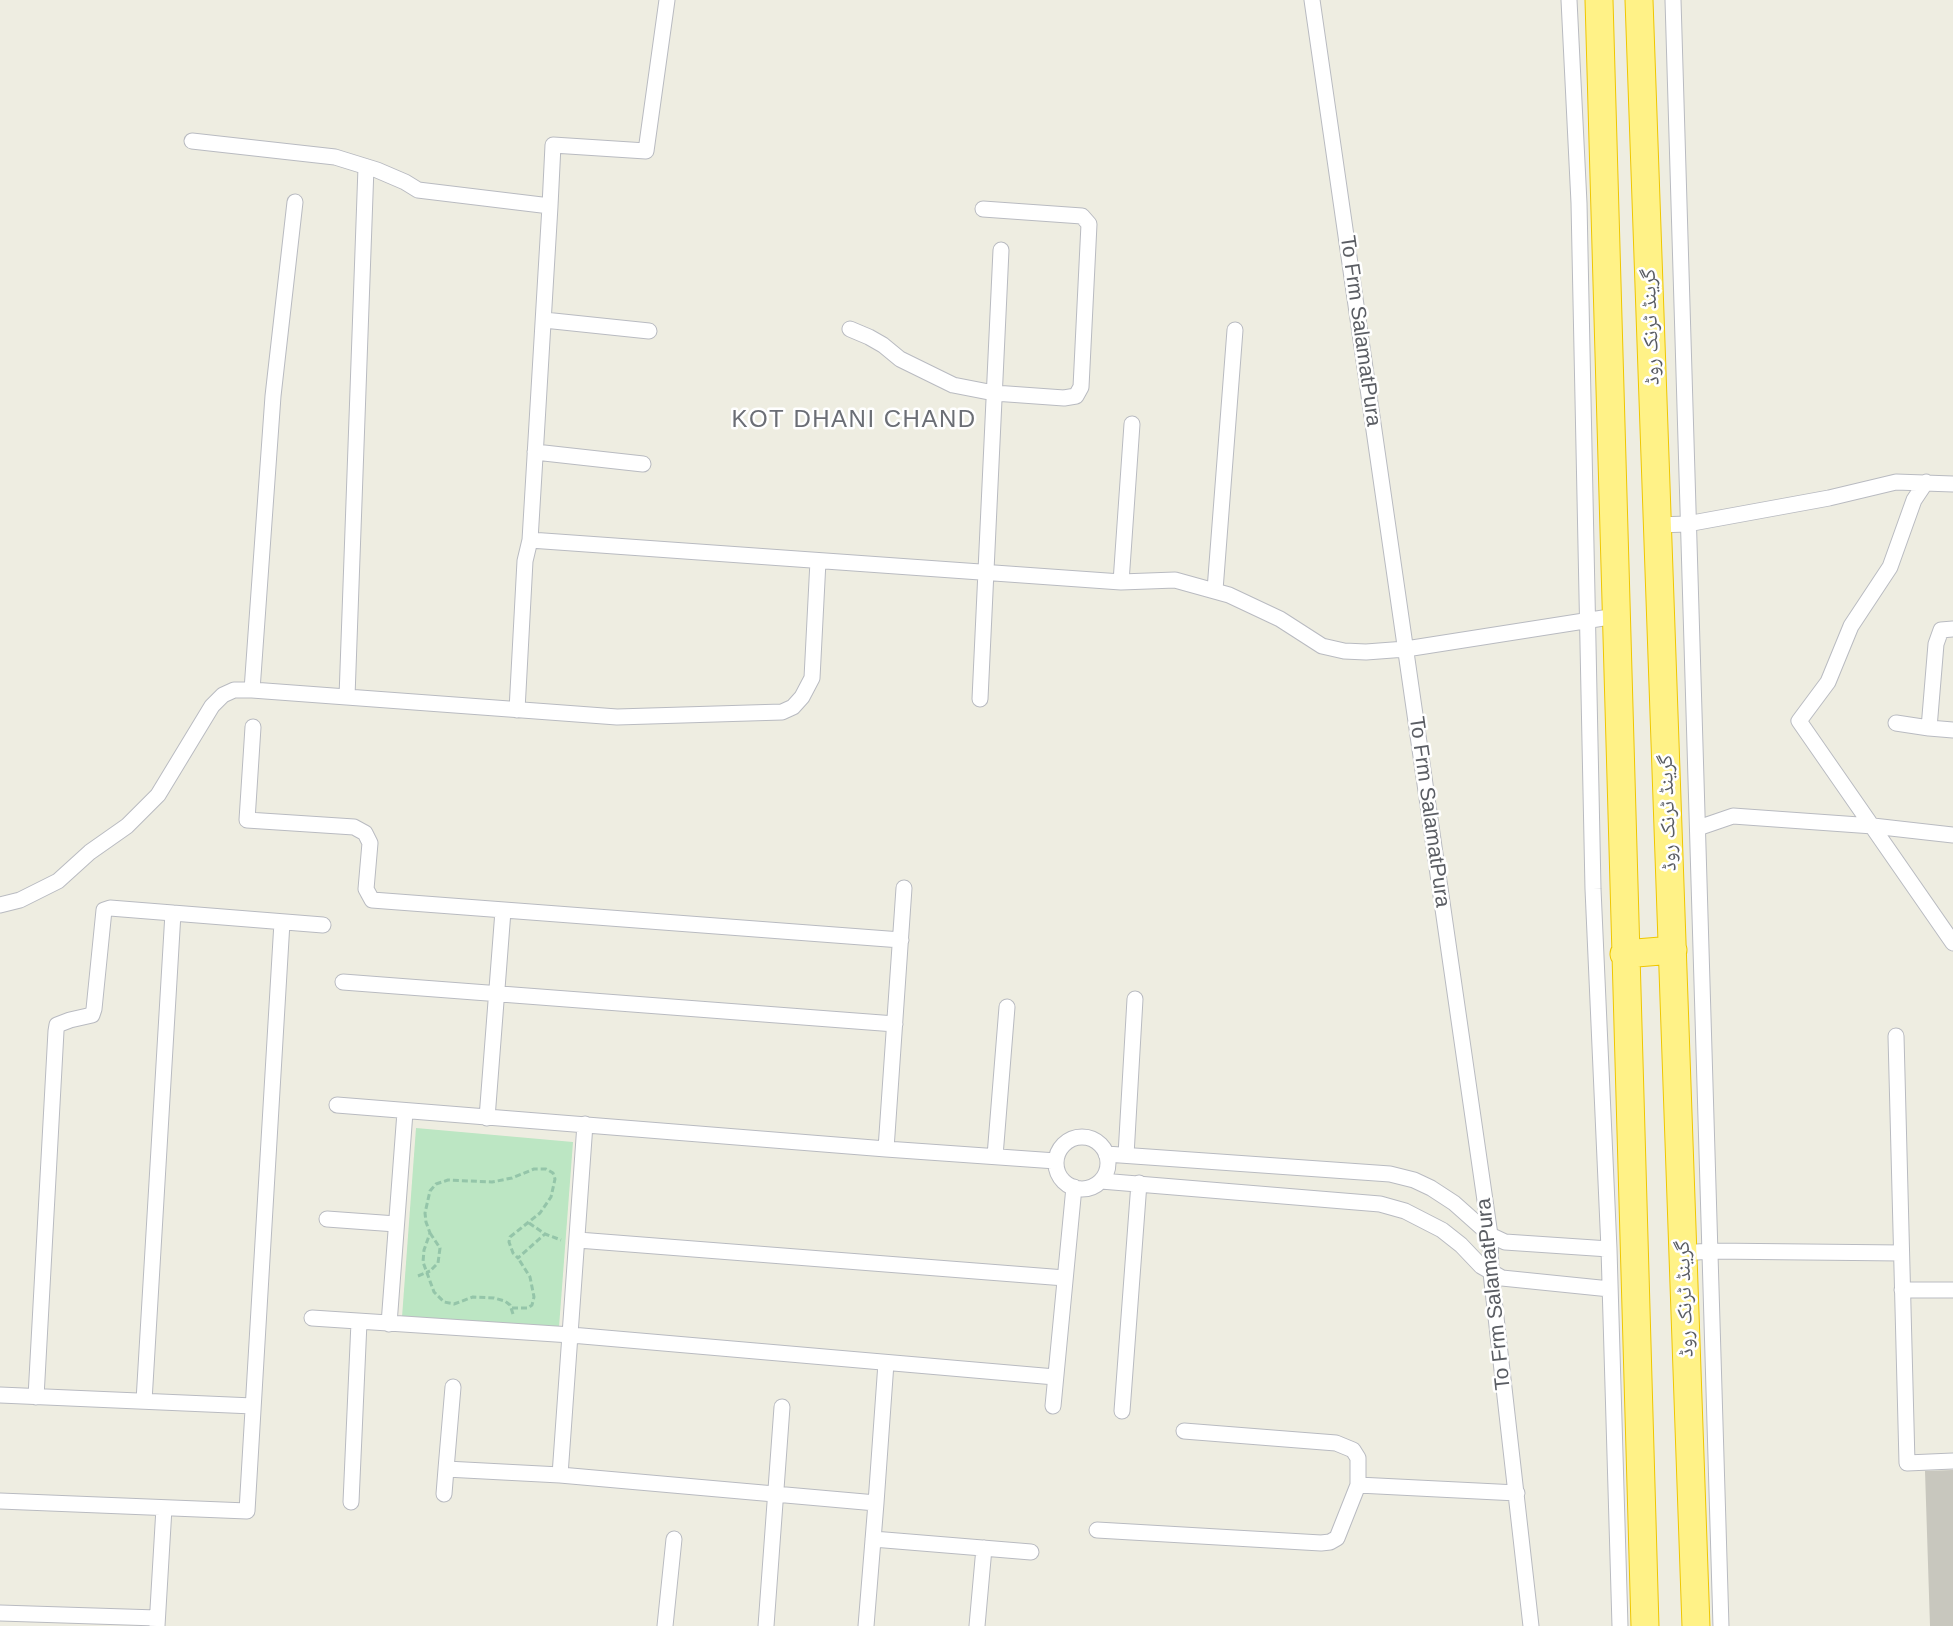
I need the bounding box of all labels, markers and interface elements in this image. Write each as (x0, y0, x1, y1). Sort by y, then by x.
street label: To Frm SalamatPura (1334, 234, 1386, 428)
street label: گرینڈ ٹرنک روڈ (1636, 268, 1666, 386)
district label: KOT DHANI CHAND (731, 406, 977, 434)
street label: To Frm SalamatPura (1403, 715, 1455, 909)
street label: گرینڈ ٹرنک روڈ (1653, 754, 1683, 872)
street label: To Frm SalamatPura (1471, 1197, 1517, 1391)
street label: گرینڈ ٹرنک روڈ (1670, 1240, 1700, 1358)

